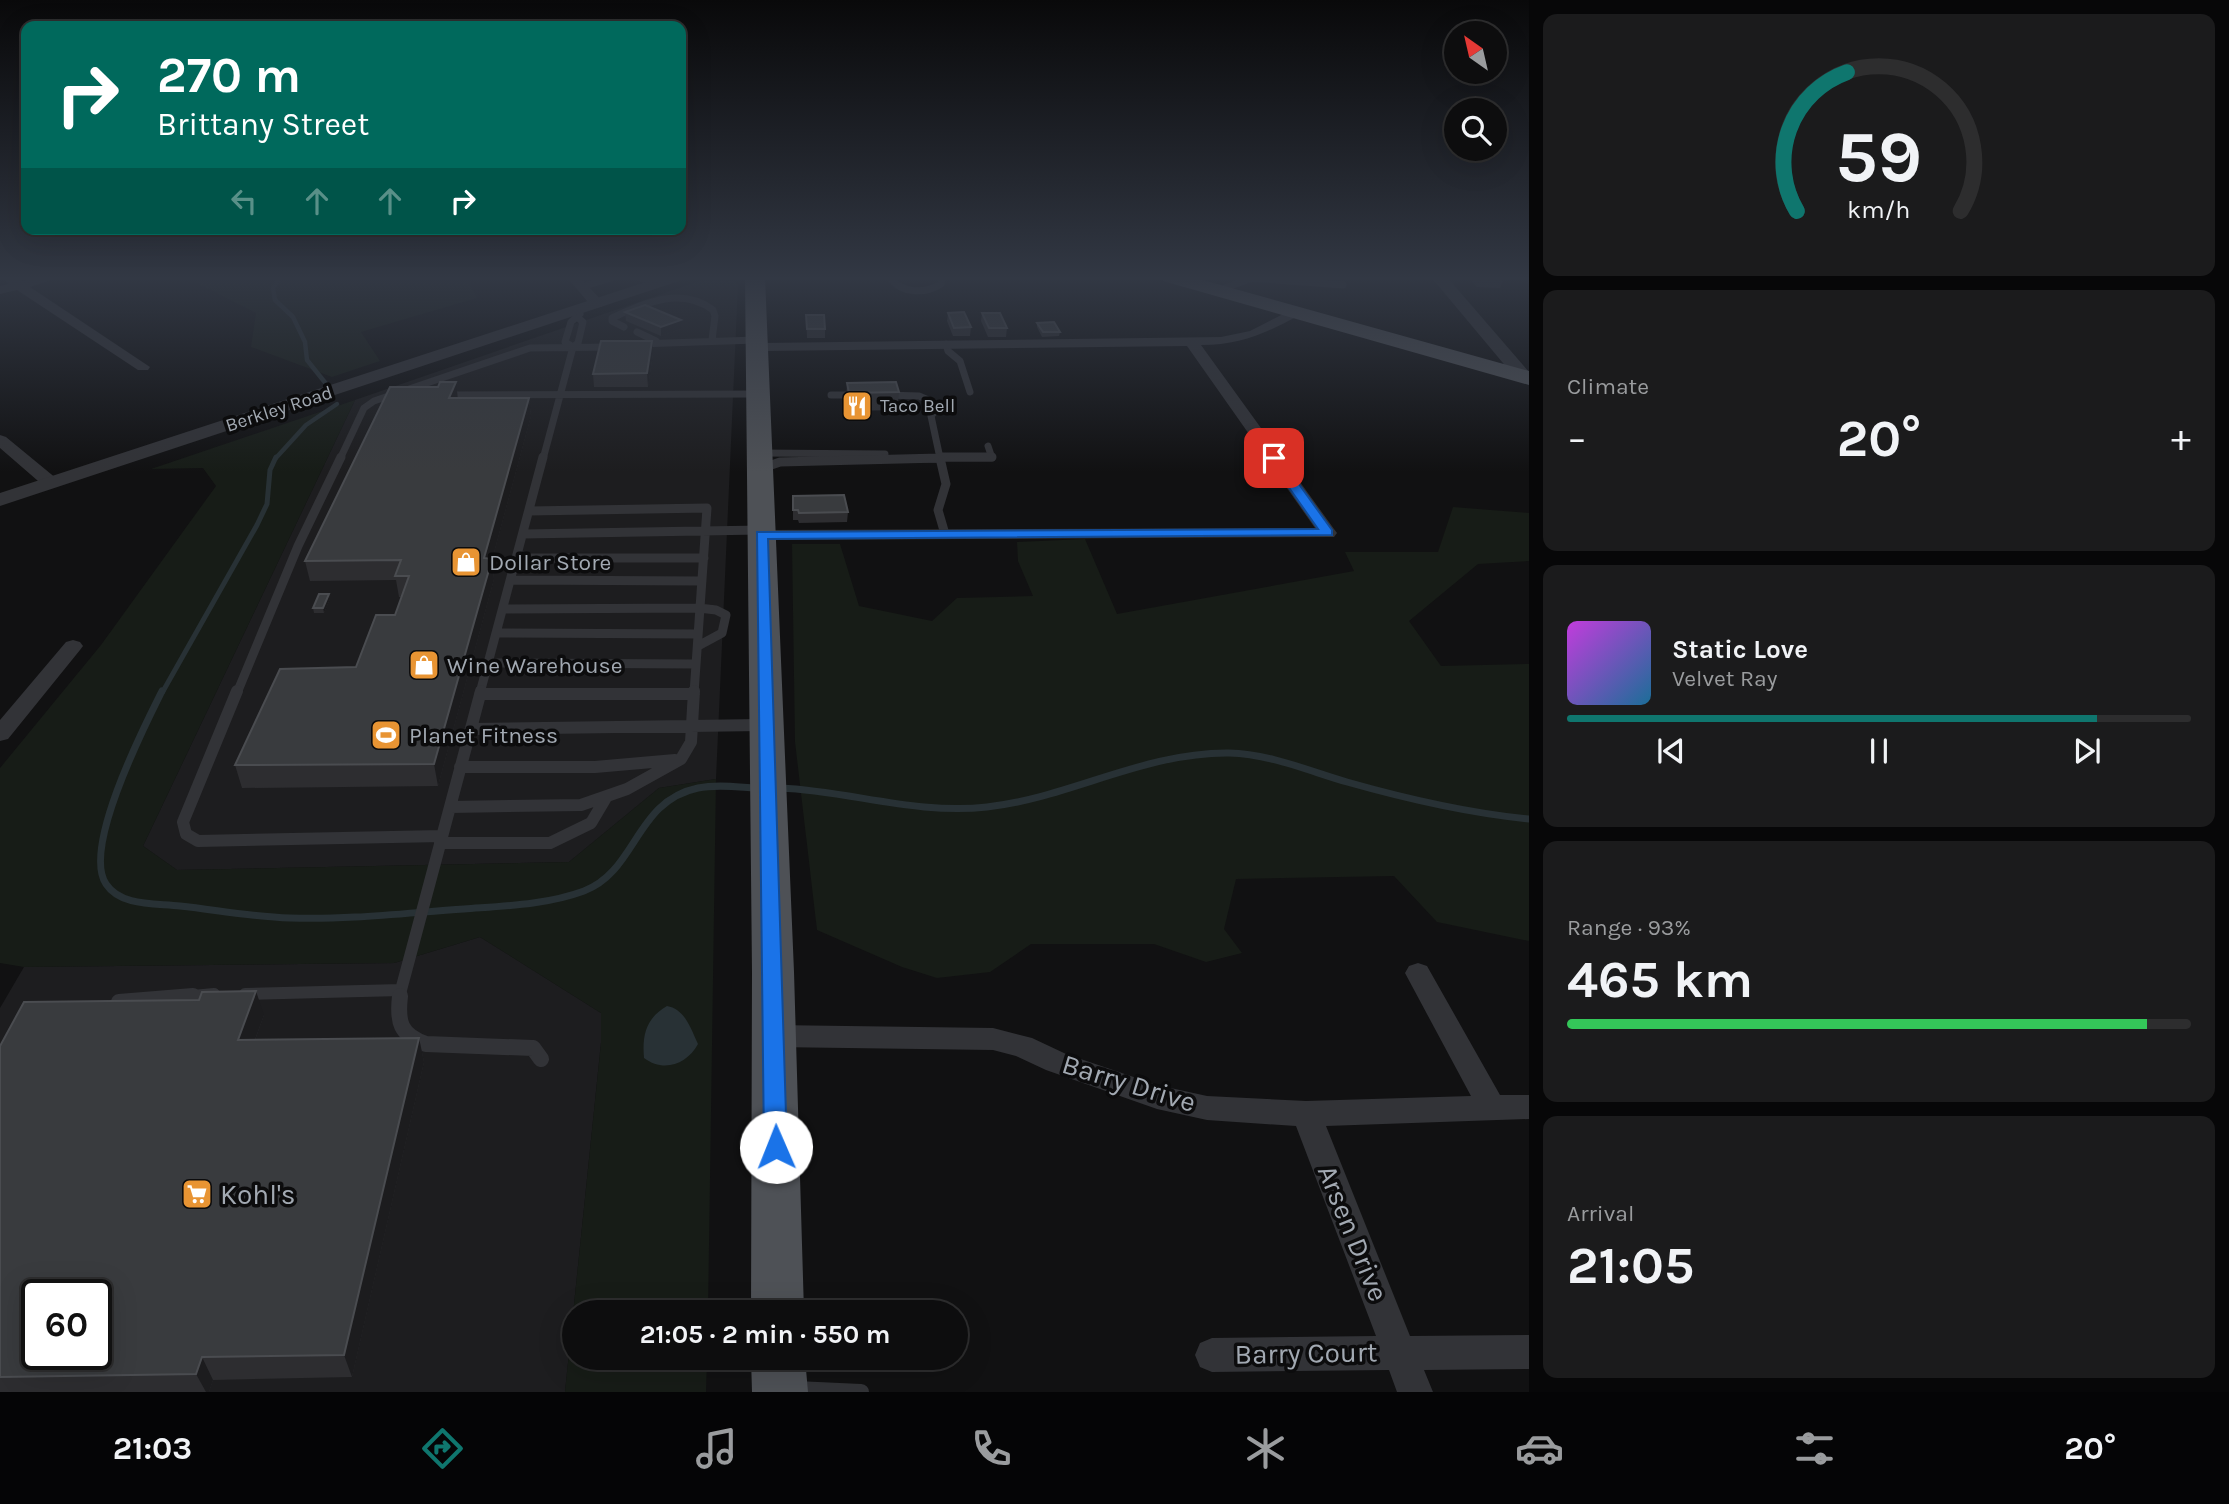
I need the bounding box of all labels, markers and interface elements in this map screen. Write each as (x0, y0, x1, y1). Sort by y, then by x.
north arrow (1444, 21, 1507, 84)
map controls (1444, 21, 1507, 161)
text: 270 m (157, 47, 301, 104)
icon: right (42, 49, 133, 140)
button: search (1444, 98, 1507, 161)
text: Brittany Street (157, 106, 369, 143)
text: 59 (1836, 114, 1922, 199)
icon: left (225, 182, 263, 220)
icon: ahead (298, 182, 336, 220)
icon: ahead (371, 182, 409, 220)
icon: right (444, 182, 482, 220)
text: km/h (1847, 195, 1911, 224)
text: Climate (1567, 373, 1649, 400)
street label: Berkley Road (223, 381, 335, 437)
restaurant icon: Taco Bell (840, 389, 874, 423)
place label: Taco Bell (880, 395, 955, 417)
text: 20° (1837, 408, 1921, 469)
text: − (1567, 416, 1587, 461)
text: + (2171, 416, 2191, 461)
pin (1244, 428, 1304, 488)
icon: arrive (1255, 439, 1293, 477)
shop icon: Dollar Store (449, 545, 483, 579)
place label: Dollar Store (489, 549, 611, 576)
text: Static Love (1672, 634, 1808, 665)
shop icon: Wine Warehouse (407, 648, 441, 682)
place label: Wine Warehouse (447, 652, 622, 679)
text: Velvet Ray (1672, 665, 1777, 692)
sports icon: Planet Fitness (369, 718, 403, 752)
place label: Planet Fitness (409, 722, 558, 749)
icon: previous (1652, 732, 1690, 770)
icon: pause (1860, 732, 1898, 770)
icon: next (2068, 732, 2106, 770)
text: Range · 93% (1567, 914, 1691, 941)
text: 465 km (1567, 949, 1753, 1010)
street label: Barry Drive (1058, 1047, 1200, 1119)
position arrow (739, 1110, 813, 1184)
street label: Arsen Drive (1311, 1160, 1395, 1306)
supermarket icon: Kohl's (180, 1177, 214, 1211)
place label: Kohl's (220, 1178, 296, 1211)
text: Arrival (1567, 1200, 1634, 1227)
text: 21:05 (1567, 1235, 1694, 1296)
speed limit sign: 60 (21, 1279, 112, 1370)
text: 21:05 · 2 min · 550 m (640, 1319, 890, 1350)
street label: Barry Court (1234, 1335, 1378, 1371)
icon: directions (418, 1424, 467, 1473)
icon: music (692, 1424, 741, 1473)
icon: phone (967, 1424, 1016, 1473)
icon: climate (1241, 1424, 1290, 1473)
icon: car (1515, 1424, 1564, 1473)
icon: filters (1790, 1424, 1839, 1473)
text: 21:03 (113, 1430, 192, 1467)
text: 20° (2064, 1430, 2116, 1467)

